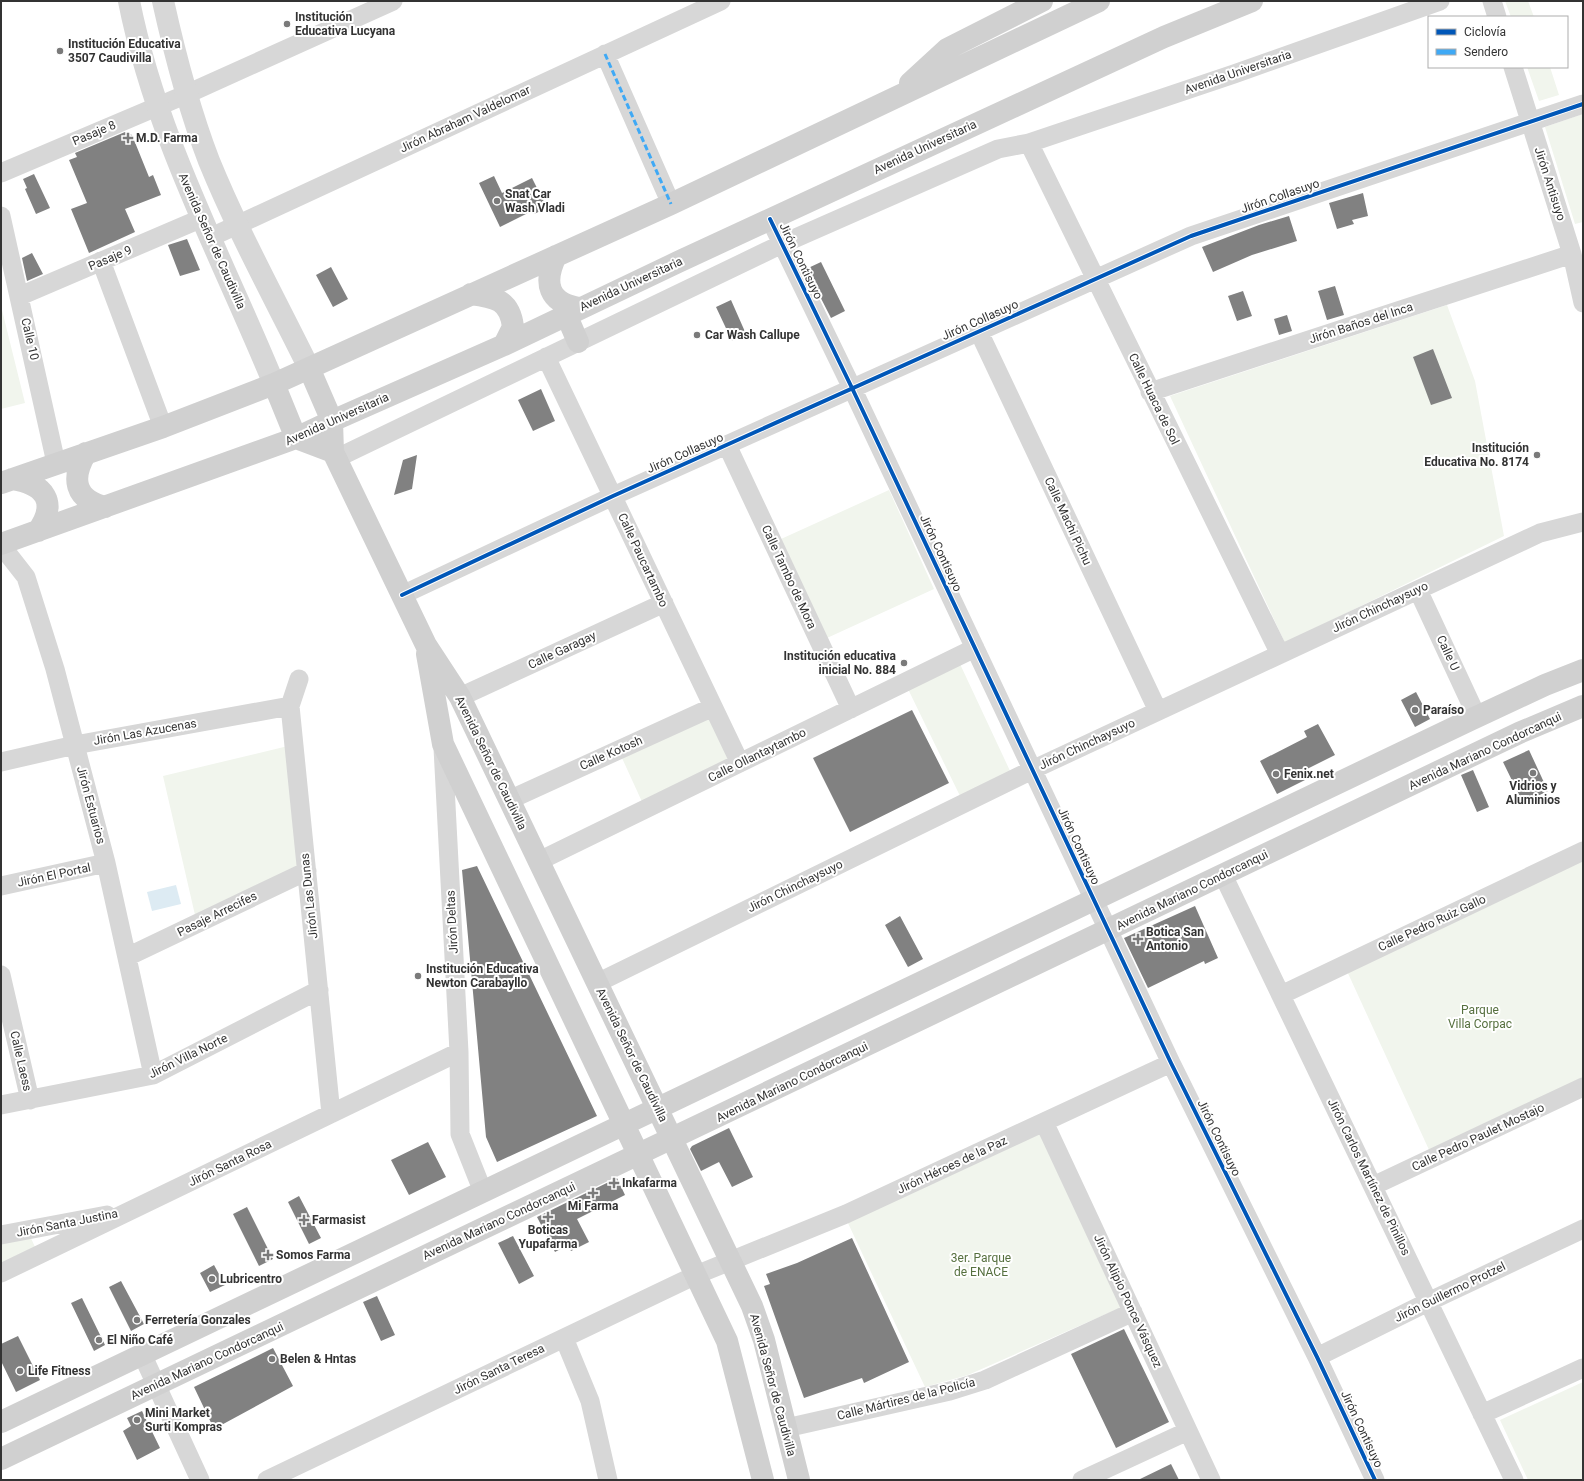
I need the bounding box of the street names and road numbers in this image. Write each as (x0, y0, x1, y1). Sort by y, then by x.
street label: Avenida Universitaria (1183, 47, 1293, 97)
street label: Jirón Abraham Valdelomar (398, 83, 532, 155)
street label: Avenida Universitaria (871, 117, 979, 177)
street label: Pasaje 8 (70, 118, 118, 148)
street label: Jirón Antisuyo (1532, 145, 1569, 223)
street label: Avenida Señor de Caudivilla (176, 171, 248, 311)
street label: Jirón Collasuyo (1239, 176, 1321, 216)
street label: Jirón Contisuyo (776, 220, 826, 302)
street label: Pasaje 9 (86, 243, 134, 273)
street label: Avenida Universitaria (577, 254, 685, 314)
street label: Jirón Collasuyo (940, 297, 1021, 343)
street label: Jirón Baños del Inca (1307, 300, 1415, 346)
street label: Calle 10 (18, 316, 42, 362)
street label: Calle Huaca de Sol (1126, 351, 1182, 447)
street label: Avenida Universitaria (283, 390, 391, 448)
street label: Jirón Collasuyo (645, 430, 726, 476)
street label: Calle Machi Pichu (1042, 475, 1094, 567)
street label: Calle Paucartambo (615, 511, 671, 609)
street label: Jirón Contisuyo (917, 512, 965, 594)
street label: Calle Tambo de Mora (759, 523, 819, 631)
street label: Jirón Chinchaysuyo (1330, 579, 1430, 635)
street label: Calle Garagay (526, 628, 599, 672)
street label: Calle U (1434, 633, 1462, 673)
street label: Avenida Señor de Caudivilla (452, 694, 530, 832)
street label: Avenida Mariano Condorcanqui (1406, 709, 1564, 793)
street label: Jirón Las Azucenas (92, 716, 198, 748)
street label: Jirón Chinchaysuyo (1037, 716, 1137, 772)
street label: Calle Ollantaytambo (706, 725, 808, 785)
street label: Calle Kotosh (577, 733, 645, 773)
street label: Jirón Estuarios (74, 765, 108, 845)
street label: Jirón Contisuyo (1055, 805, 1103, 887)
street label: Avenida Mariano Condorcanqui (1114, 847, 1270, 933)
street label: Jirón Las Dunas (298, 853, 320, 939)
street label: Jirón Chinchaysuyo (745, 857, 845, 915)
street label: Jirón El Portal (16, 860, 92, 890)
street label: Pasaje Arrecifes (175, 889, 259, 939)
street label: Jirón Deltas (443, 890, 461, 954)
street label: Calle Pedro Ruiz Gallo (1376, 892, 1488, 954)
street label: Avenida Señor de Caudivilla (593, 986, 671, 1124)
street label: Calle Laess (7, 1030, 35, 1092)
street label: Jirón Villa Norte (146, 1031, 230, 1081)
street label: Avenida Mariano Condorcanqui (714, 1039, 870, 1125)
street label: Jirón Carlos Martínez de Pinillos (1325, 1096, 1413, 1258)
street label: Jirón Contisuyo (1194, 1097, 1244, 1179)
street label: Calle Pedro Paulet Mostajo (1410, 1100, 1547, 1174)
street label: Jirón Héroes de la Paz (895, 1133, 1009, 1197)
street label: Jirón Santa Rosa (186, 1137, 274, 1189)
street label: Avenida Mariano Condorcanqui (420, 1179, 578, 1263)
street label: Jirón Santa Justina (15, 1206, 119, 1240)
street label: Jirón Alipio Ponce Vásquez (1091, 1232, 1165, 1370)
street label: Jirón Guillermo Protzel (1392, 1259, 1508, 1325)
street label: Avenida Señor de Caudivilla (747, 1312, 799, 1458)
street label: Avenida Mariano Condorcanqui (128, 1319, 286, 1403)
street label: Jirón Santa Teresa (451, 1341, 547, 1397)
street label: Calle Mártires de la Policía (836, 1375, 976, 1423)
street label: Jirón Contisuyo (1338, 1388, 1386, 1470)

